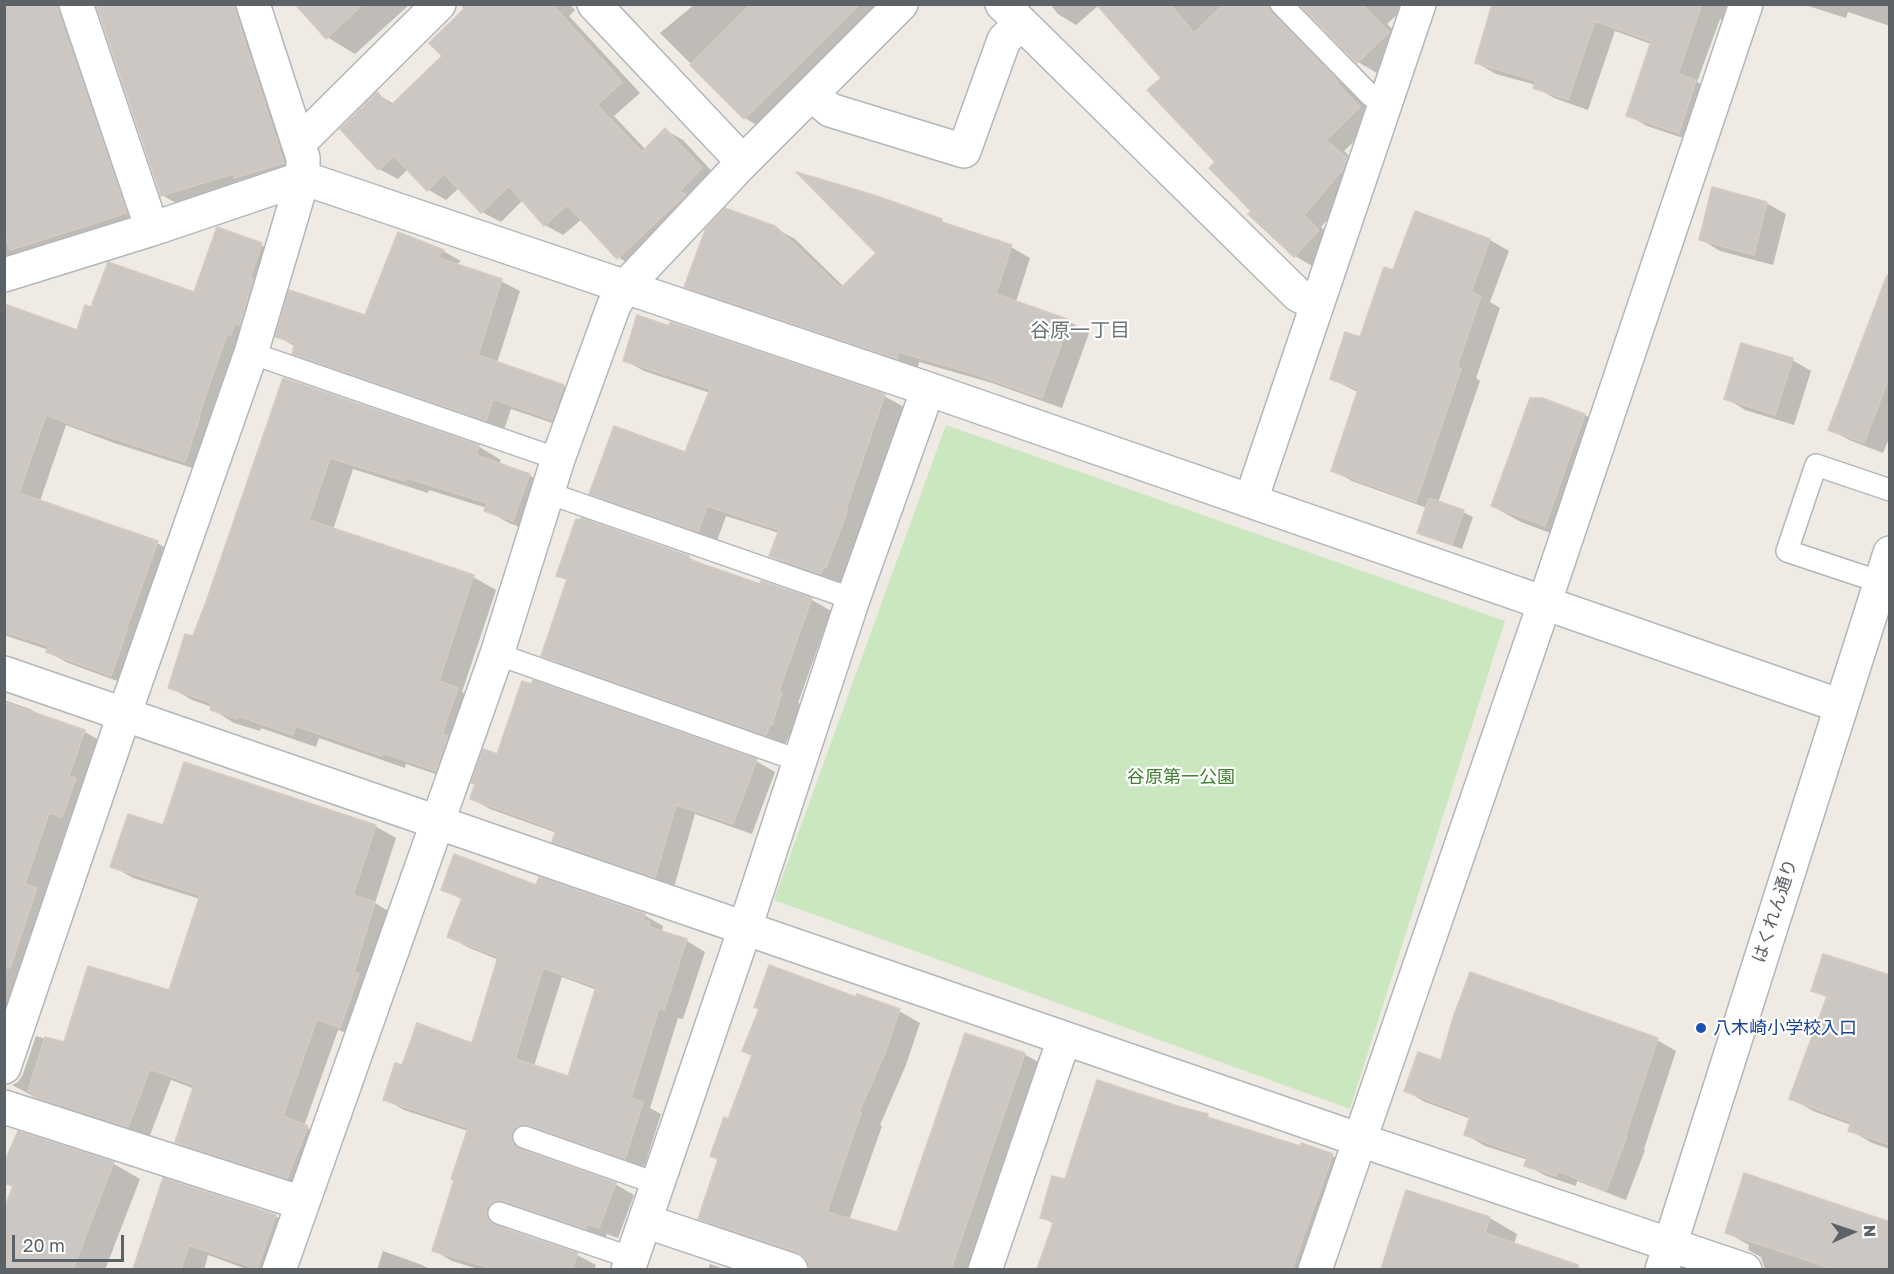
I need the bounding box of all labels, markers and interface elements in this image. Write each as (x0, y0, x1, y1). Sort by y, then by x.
district label: 谷原一丁目 (1030, 319, 1130, 343)
park label: 谷原第一公園 (1127, 766, 1235, 788)
street label: はくれん通り (1748, 856, 1802, 966)
place label: 八木崎小学校入口 (1713, 1017, 1857, 1039)
marker: 八木崎小学校入口 (1694, 1021, 1708, 1035)
north arrow (1822, 1202, 1882, 1262)
scale bar (15, 1223, 128, 1261)
text: N (1860, 1224, 1880, 1238)
text: 20 m (23, 1234, 65, 1256)

